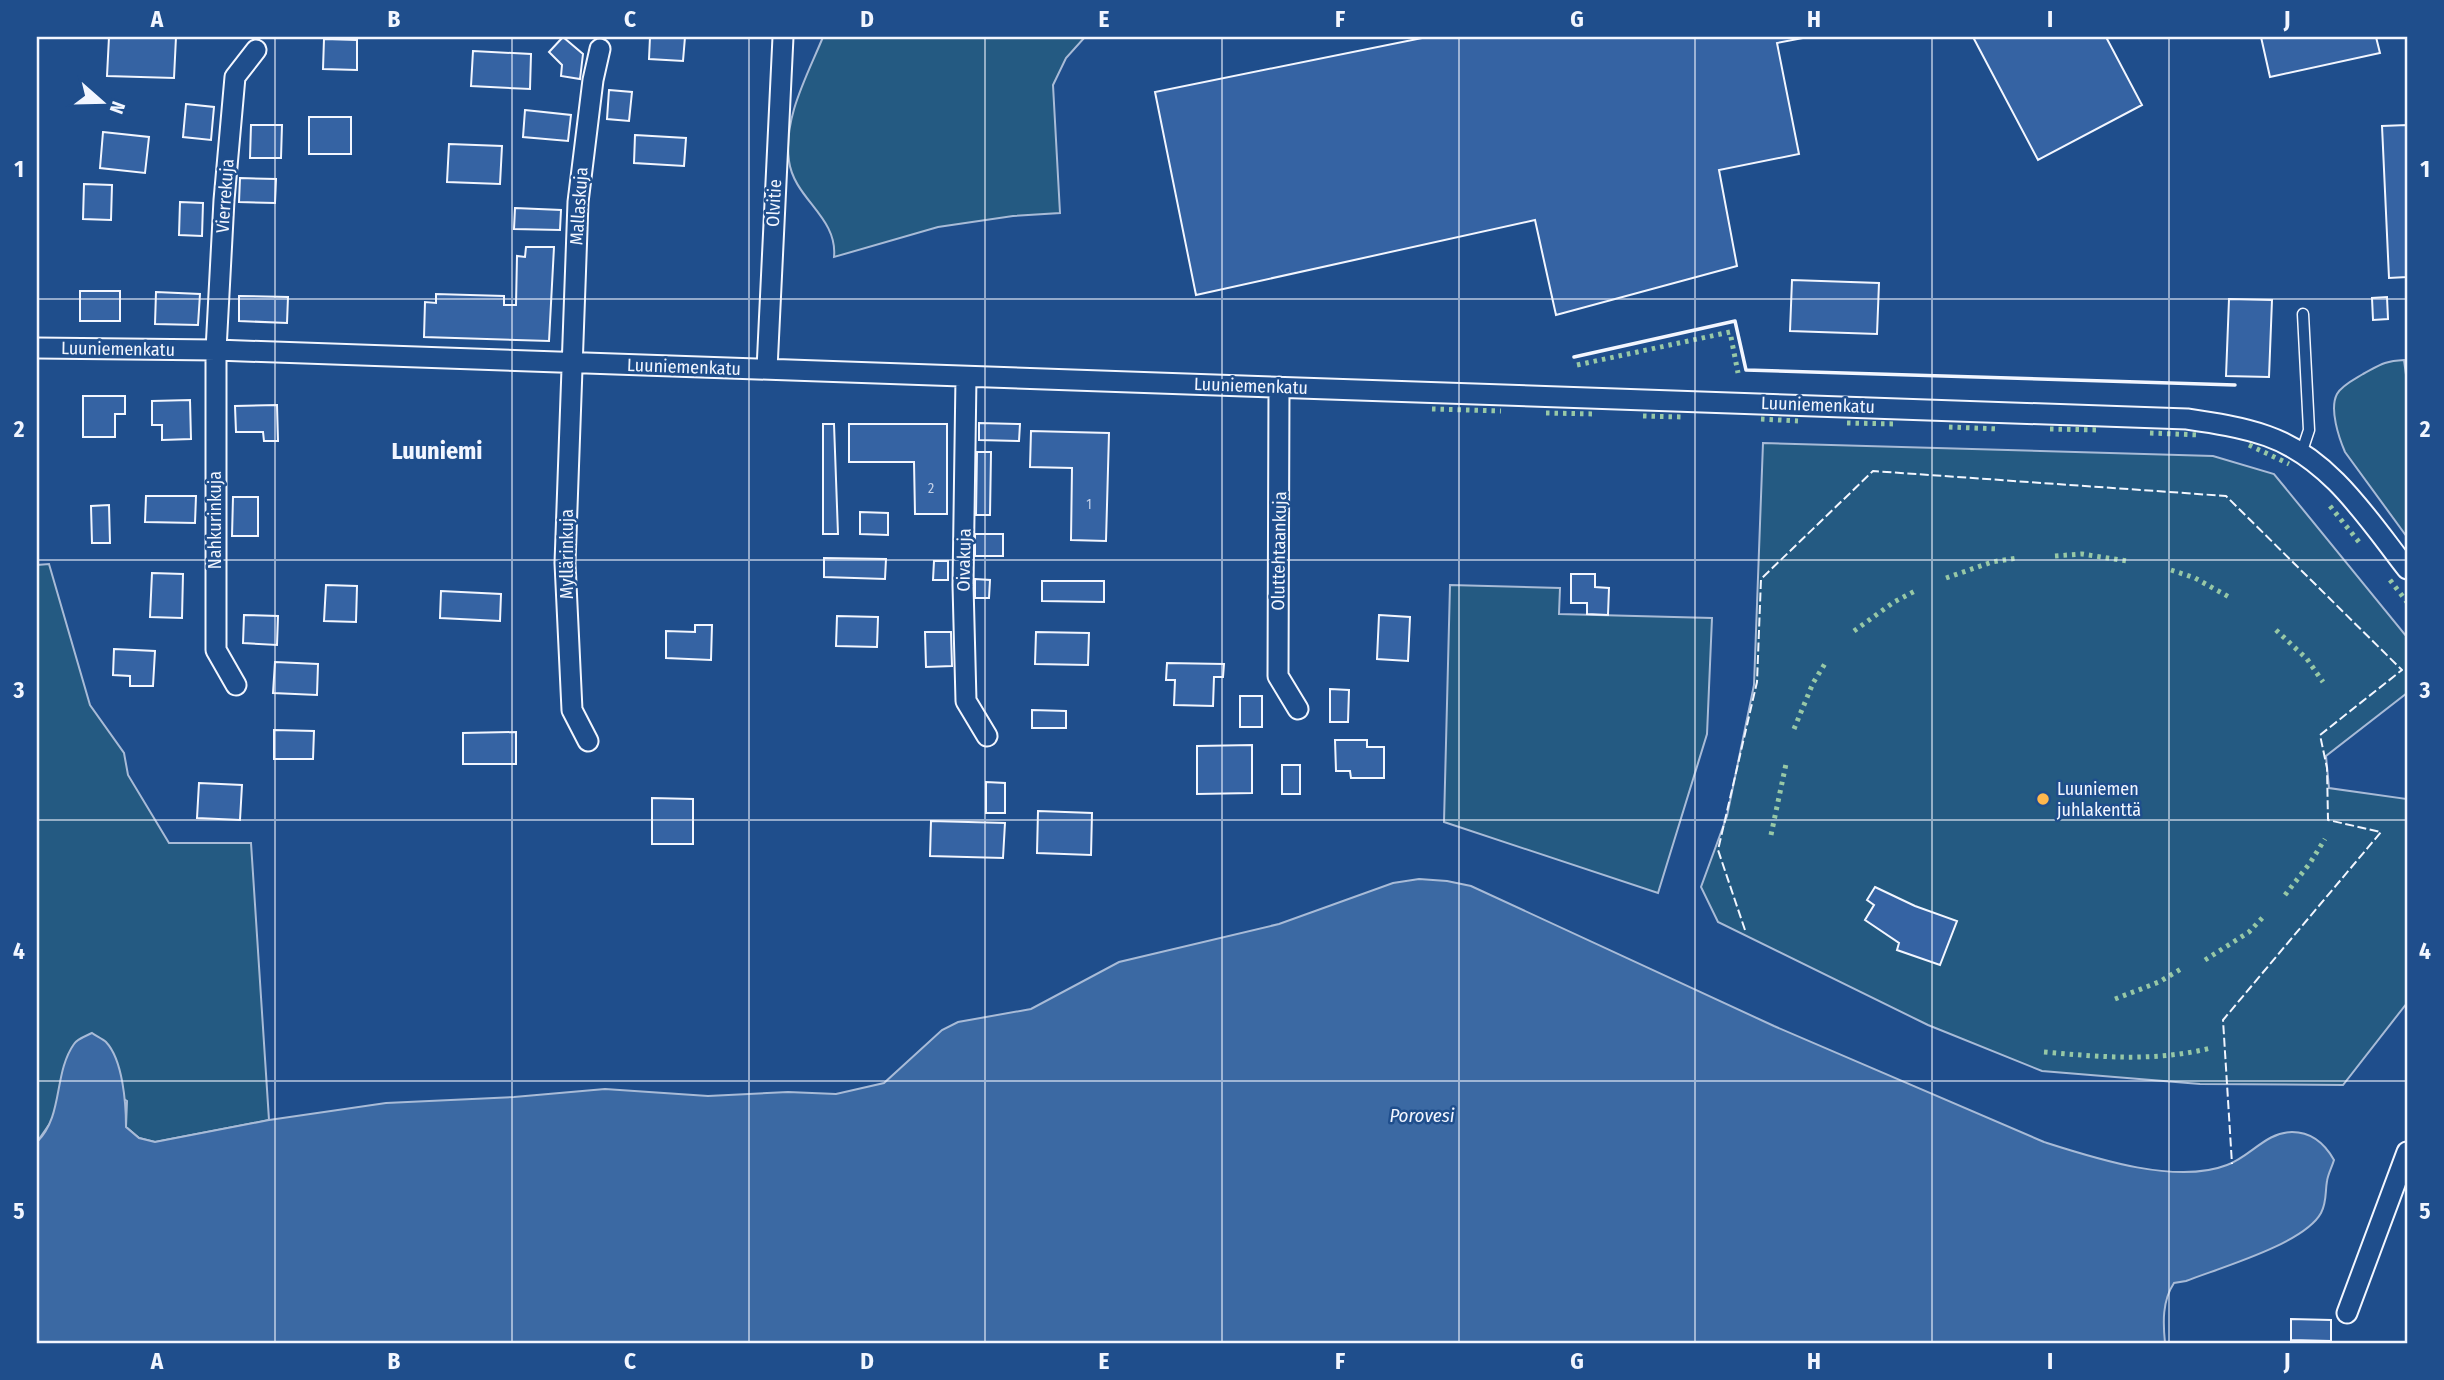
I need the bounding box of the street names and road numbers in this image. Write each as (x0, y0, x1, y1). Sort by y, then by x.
street label: Vierrekuja (211, 158, 239, 234)
street label: Mallaskuja (565, 166, 593, 246)
street label: Olvitie (762, 178, 786, 227)
street label: Luuniemenkatu (61, 337, 175, 361)
street label: Luuniemenkatu (627, 354, 741, 380)
street label: Luuniemenkatu (1194, 373, 1308, 399)
street label: Luuniemenkatu (1761, 392, 1875, 418)
street label: Nahkurinkuja (204, 471, 226, 569)
street label: Oluttehtaankuja (1267, 491, 1291, 611)
street label: Myllärinkuja (556, 509, 578, 599)
street label: Oivakuja (952, 528, 976, 592)

